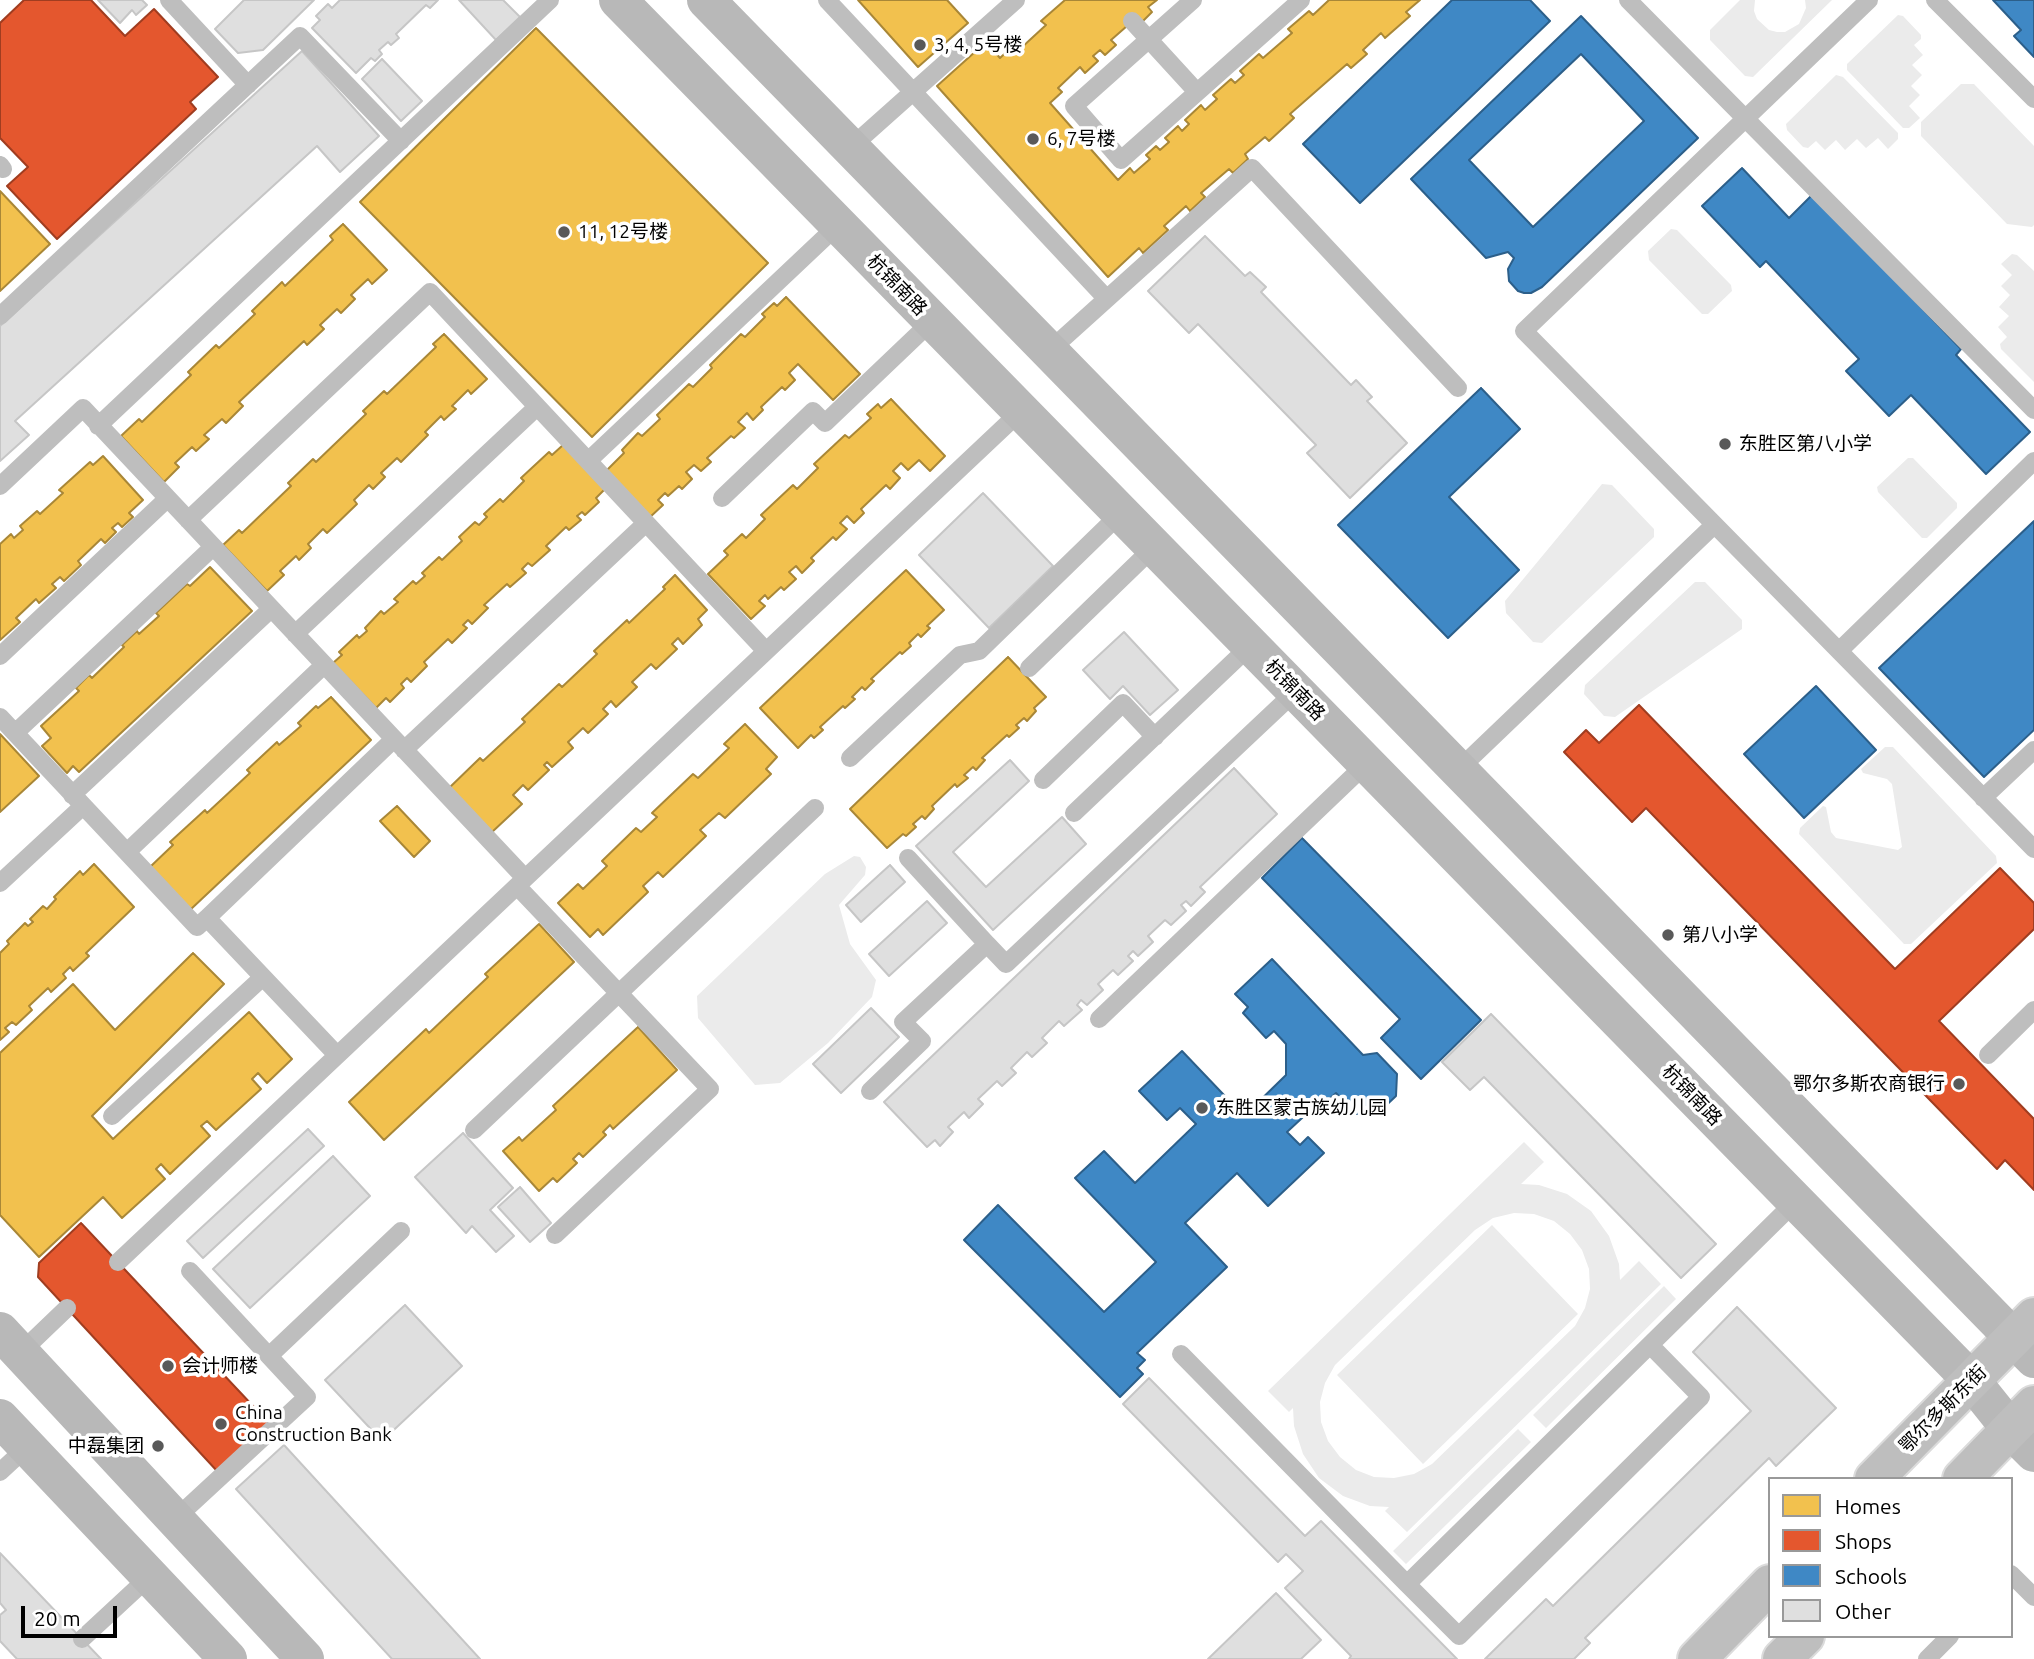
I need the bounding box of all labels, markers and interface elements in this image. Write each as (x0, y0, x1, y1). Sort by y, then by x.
place label: 3, 4, 5号楼 (934, 34, 1022, 56)
marker: 3, 4, 5号楼 (912, 37, 928, 53)
place label: 6, 7号楼 (1047, 128, 1115, 150)
marker: 6, 7号楼 (1025, 131, 1041, 147)
place label: 11, 12号楼 (578, 221, 668, 243)
marker: 11, 12号楼 (556, 224, 572, 240)
street label: 杭锦南路 (862, 250, 932, 320)
place label: 东胜区第八小学 (1739, 433, 1872, 455)
marker: 东胜区第八小学 (1717, 436, 1733, 452)
street label: 杭锦南路 (1260, 655, 1330, 725)
place label: 第八小学 (1682, 924, 1758, 946)
marker: 第八小学 (1660, 927, 1676, 943)
street label: 杭锦南路 (1657, 1060, 1727, 1130)
place label: 鄂尔多斯农商银行 (1793, 1073, 1945, 1095)
marker: 鄂尔多斯农商银行 (1951, 1076, 1967, 1092)
place label: 东胜区蒙古族幼儿园 (1216, 1097, 1387, 1119)
marker: 东胜区蒙古族幼儿园 (1194, 1100, 1210, 1116)
place label: 会计师楼 (182, 1355, 258, 1377)
marker: 会计师楼 (160, 1358, 176, 1374)
street label: 鄂尔多斯东街 (1895, 1361, 1991, 1457)
place label: China Construction Bank (235, 1402, 392, 1446)
marker: China Construction Bank (213, 1416, 229, 1432)
place label: 中磊集团 (68, 1435, 144, 1457)
marker: 中磊集团 (150, 1438, 166, 1454)
legend (1768, 1477, 2013, 1638)
text: Homes (1835, 1494, 1901, 1518)
text: Shops (1835, 1529, 1892, 1553)
text: Schools (1835, 1564, 1907, 1588)
scale bar (24, 1592, 121, 1636)
text: Other (1835, 1599, 1891, 1623)
text: 20 m (34, 1606, 81, 1630)

